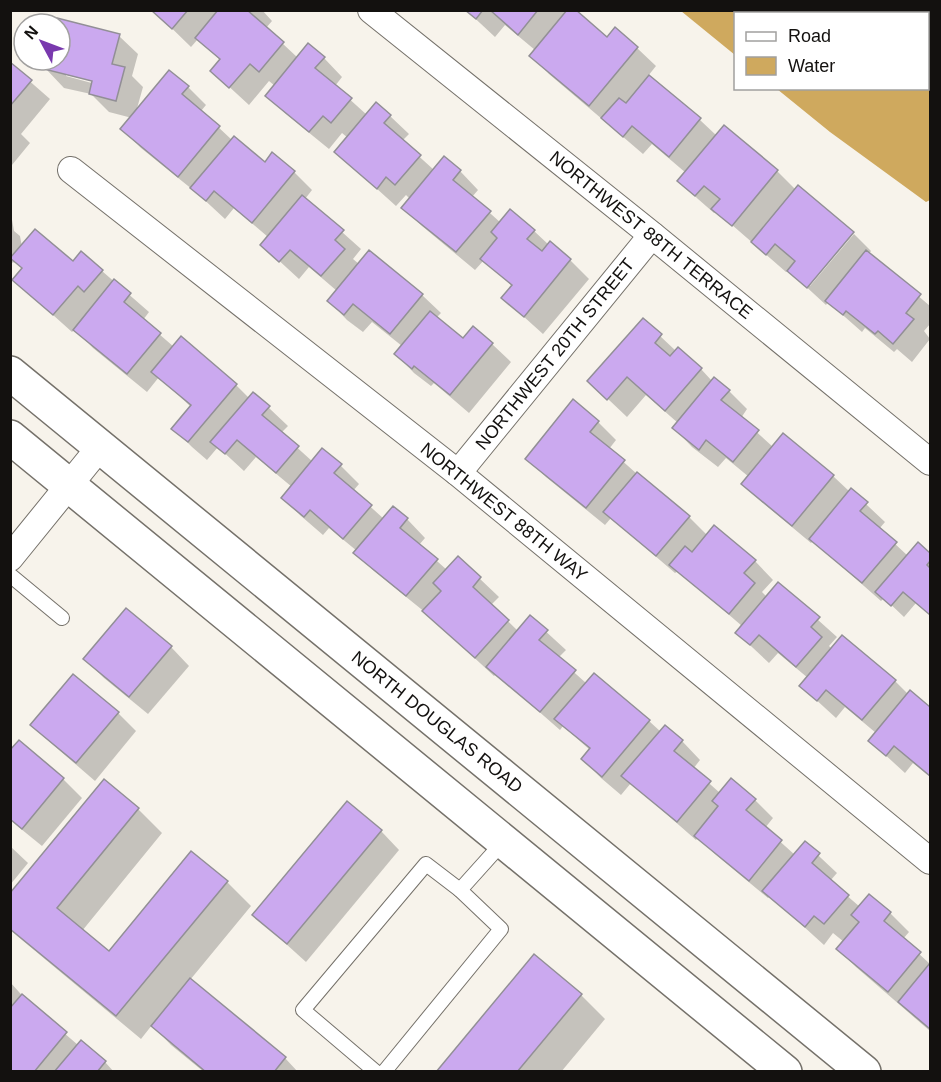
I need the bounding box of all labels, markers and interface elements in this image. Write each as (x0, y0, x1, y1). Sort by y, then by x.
north arrow (12, 12, 72, 72)
legend (734, 12, 929, 90)
text: N (21, 23, 41, 42)
text: Road (788, 26, 831, 46)
text: Water (788, 56, 835, 76)
street label: NORTHWEST 88TH TERRACE (546, 147, 756, 323)
street label: NORTHWEST 20TH STREET (472, 254, 638, 454)
street label: NORTHWEST 88TH WAY (417, 439, 591, 585)
street label: NORTH DOUGLAS ROAD (348, 647, 526, 797)

